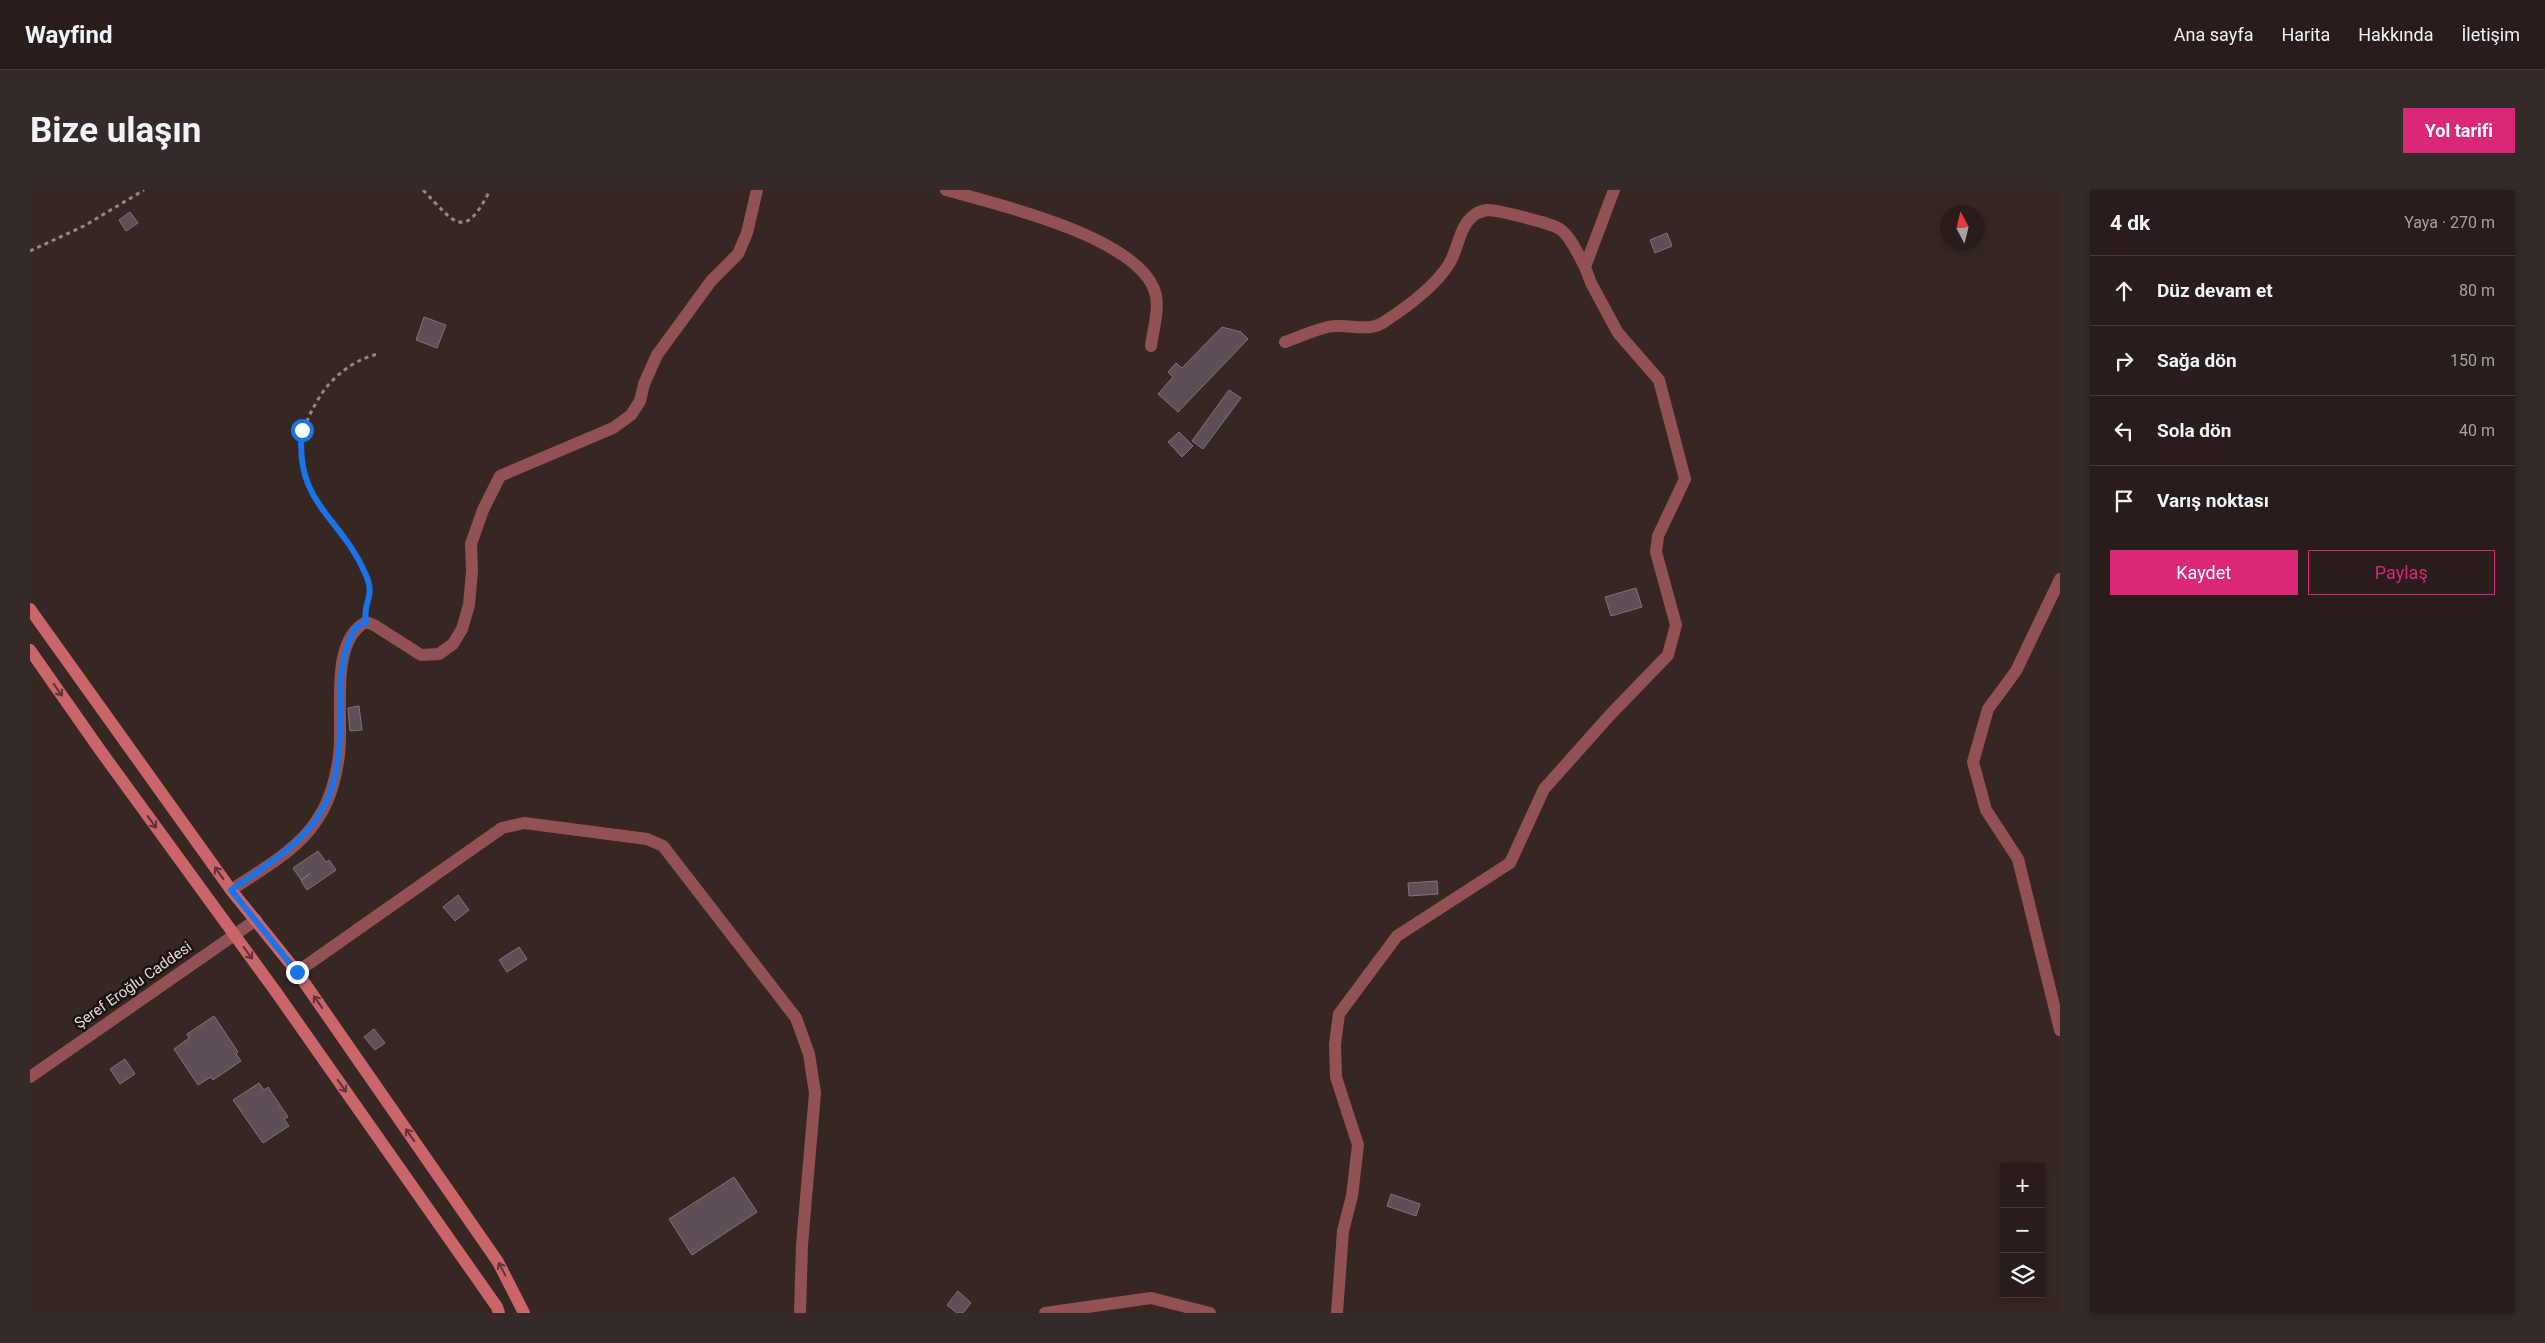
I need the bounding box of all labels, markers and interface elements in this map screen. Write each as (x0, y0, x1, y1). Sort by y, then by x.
text: Wayfind (25, 21, 112, 49)
text: Ana sayfa (2174, 24, 2253, 45)
text: Harita (2281, 24, 2330, 45)
text: Hakkında (2358, 24, 2433, 45)
text: İletişim (2461, 24, 2520, 45)
button: Yol tarifi (2403, 108, 2515, 153)
text: Bize ulaşın (30, 110, 201, 151)
north arrow (1940, 205, 1985, 250)
text: 4 dk (2110, 211, 2150, 235)
text: Yaya · 270 m (2404, 213, 2495, 232)
icon: ahead (2110, 277, 2138, 305)
text: Düz devam et (2157, 279, 2273, 302)
text: 80 m (2459, 281, 2495, 300)
icon: right (2110, 347, 2138, 375)
text: Sağa dön (2157, 349, 2237, 372)
text: 150 m (2450, 351, 2495, 370)
icon: left (2110, 417, 2138, 445)
route start (291, 419, 314, 442)
text: Sola dön (2157, 419, 2231, 442)
text: 40 m (2459, 421, 2495, 440)
icon: arrive (2110, 487, 2138, 515)
text: Varış noktası (2157, 489, 2269, 512)
button: Kaydet (2110, 550, 2298, 595)
button: Paylaş (2308, 550, 2495, 595)
one-way arrow (53, 683, 63, 697)
one-way arrow (147, 815, 158, 828)
one-way arrow (214, 866, 224, 880)
street label: Şeref Eroğlu Caddesi (71, 938, 195, 1032)
one-way arrow (243, 946, 253, 960)
route end (286, 961, 309, 984)
one-way arrow (313, 995, 323, 1009)
one-way arrow (337, 1079, 347, 1093)
one-way arrow (405, 1129, 415, 1143)
map controls (2000, 1163, 2045, 1298)
button: + (2000, 1163, 2045, 1208)
button: − (2000, 1208, 2045, 1253)
button: layers (2000, 1253, 2045, 1298)
one-way arrow (497, 1262, 507, 1277)

